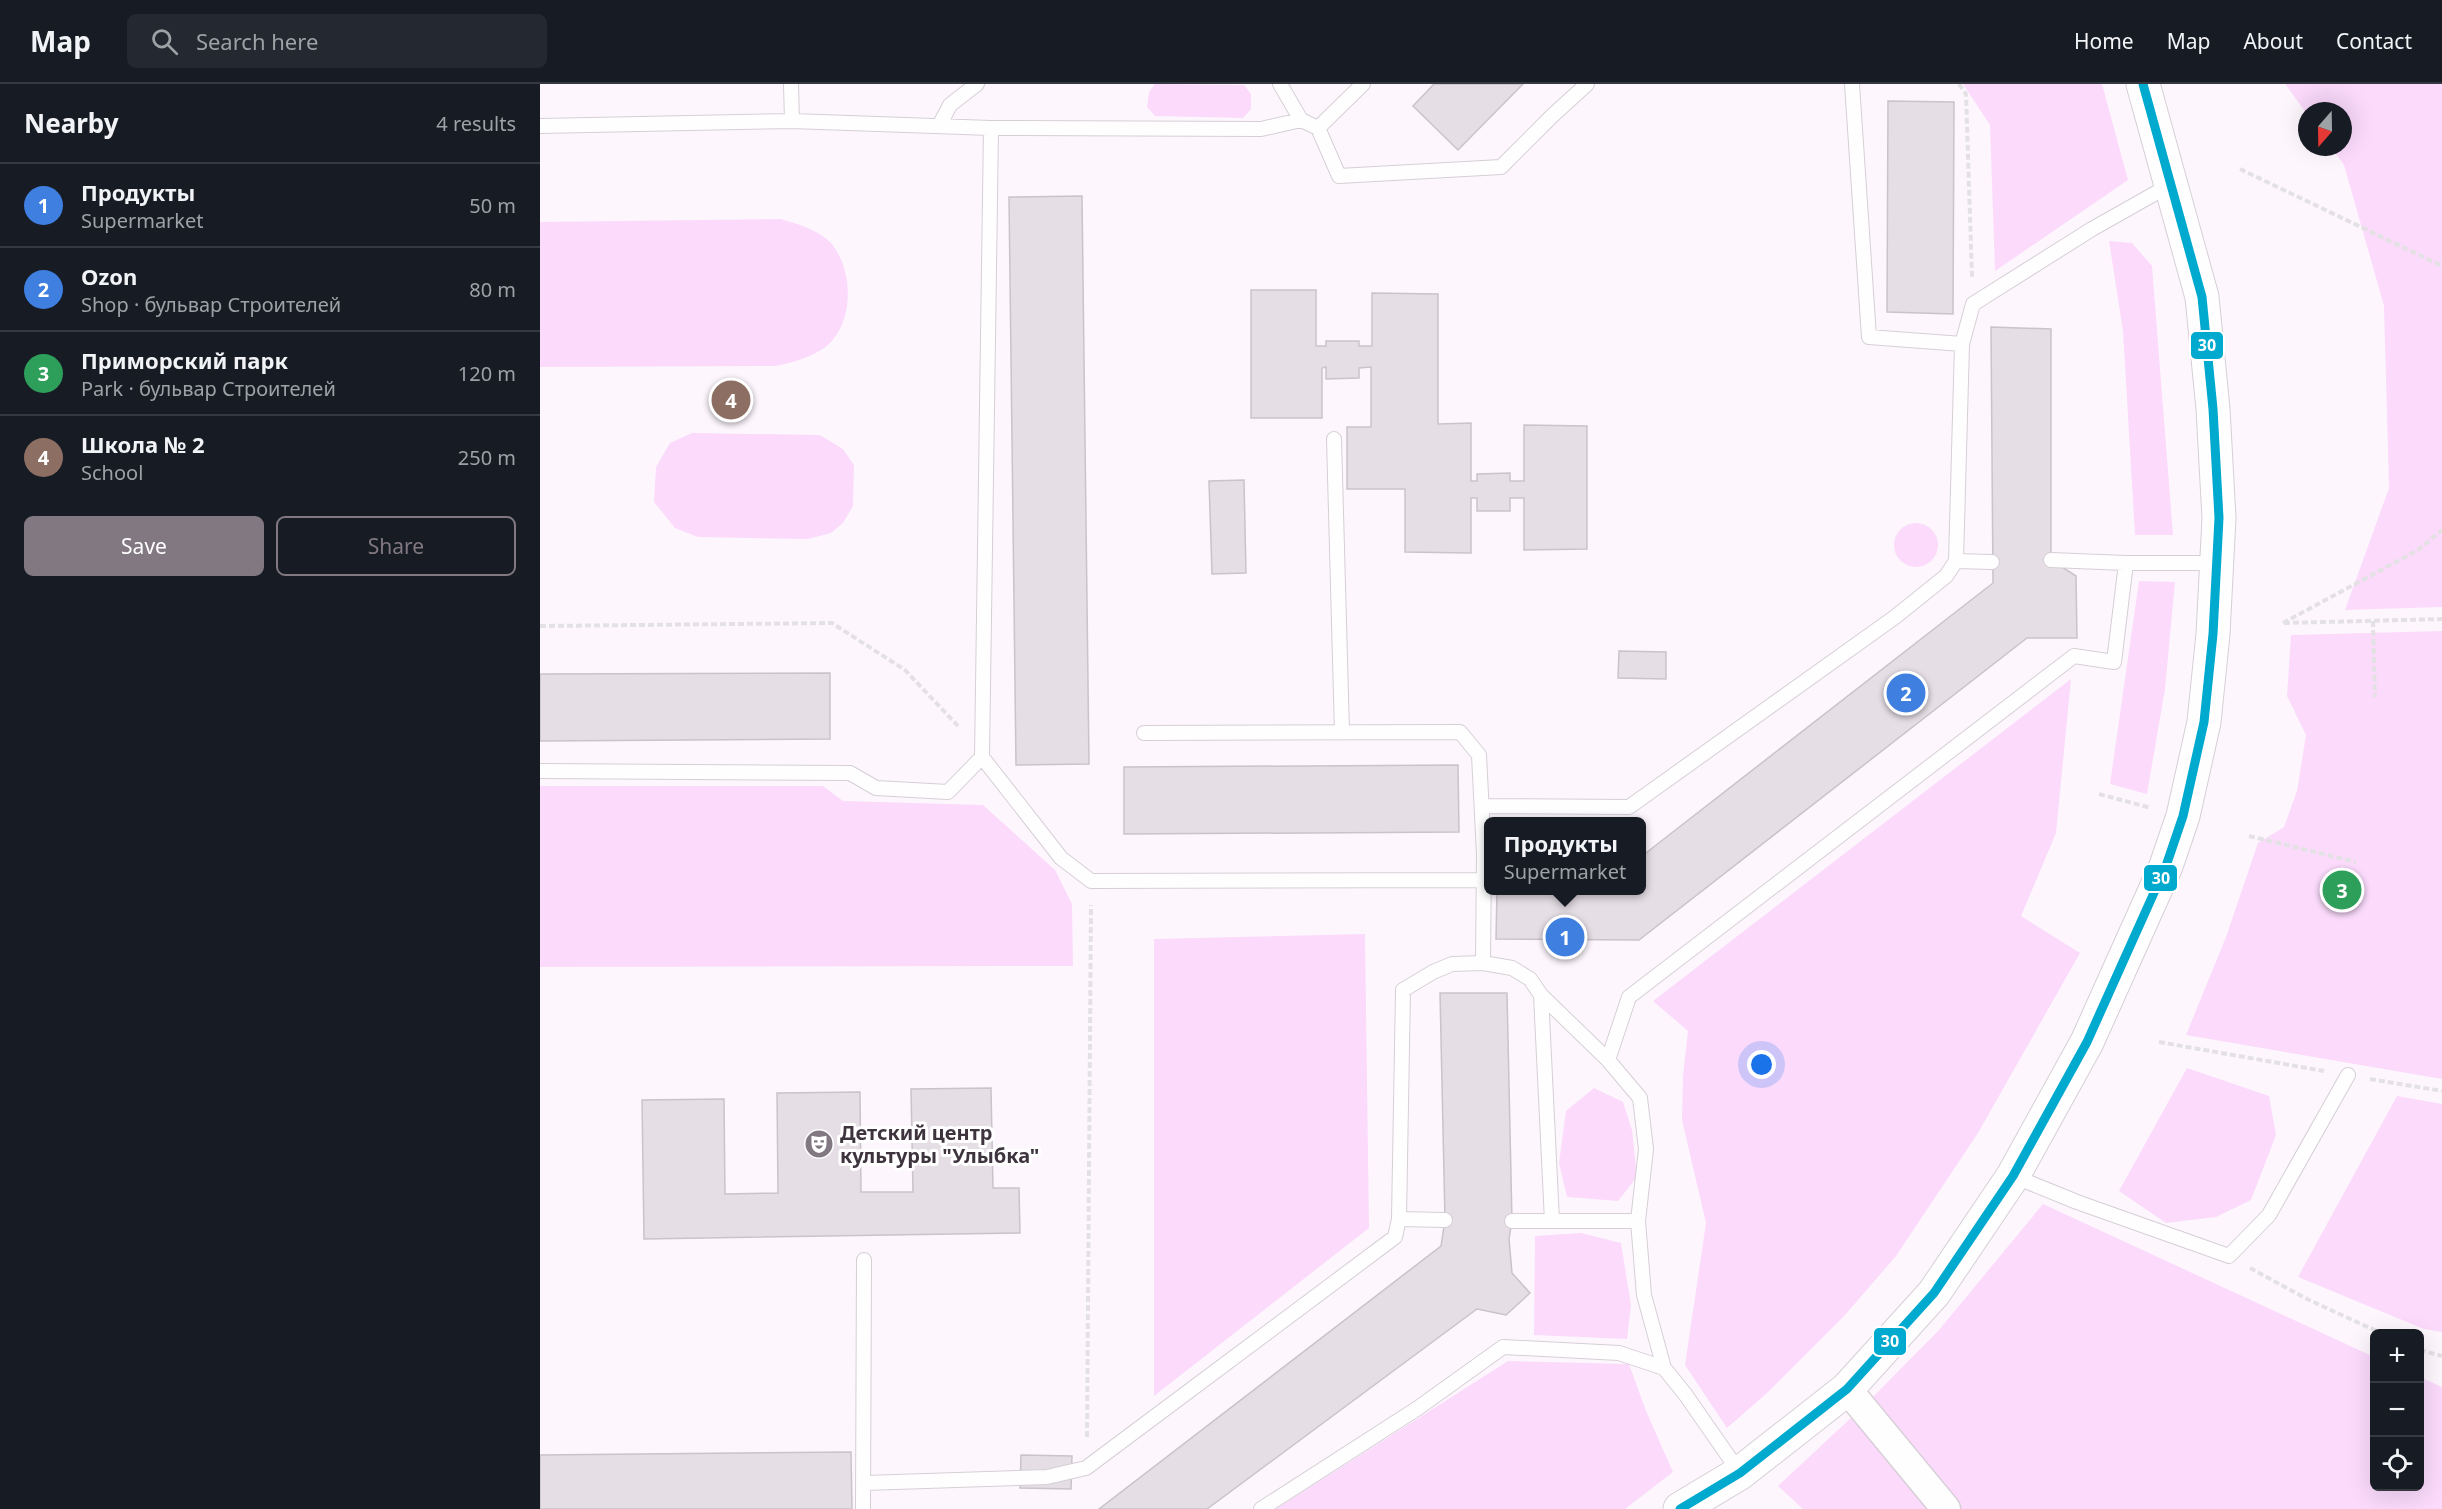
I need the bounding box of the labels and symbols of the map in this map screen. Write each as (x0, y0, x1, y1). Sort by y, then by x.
north arrow (2298, 102, 2352, 156)
line badge: 30 (2190, 331, 2224, 360)
text: 30 (2198, 334, 2216, 356)
pin: 4 (712, 378, 750, 422)
pin: 2 (1886, 670, 1926, 716)
line badge: 30 (2143, 864, 2178, 892)
text: 30 (2152, 867, 2170, 889)
pin: 3 (2322, 868, 2362, 912)
pin: 1 (1546, 914, 1584, 960)
your location (1747, 1050, 1776, 1079)
place label: Детский центр культуры "Улыбка" (840, 1119, 1039, 1169)
theatre icon: Детский центр культуры "Улыбка" (803, 1128, 835, 1160)
line badge: 30 (1873, 1327, 1907, 1356)
text: 30 (1881, 1330, 1899, 1352)

